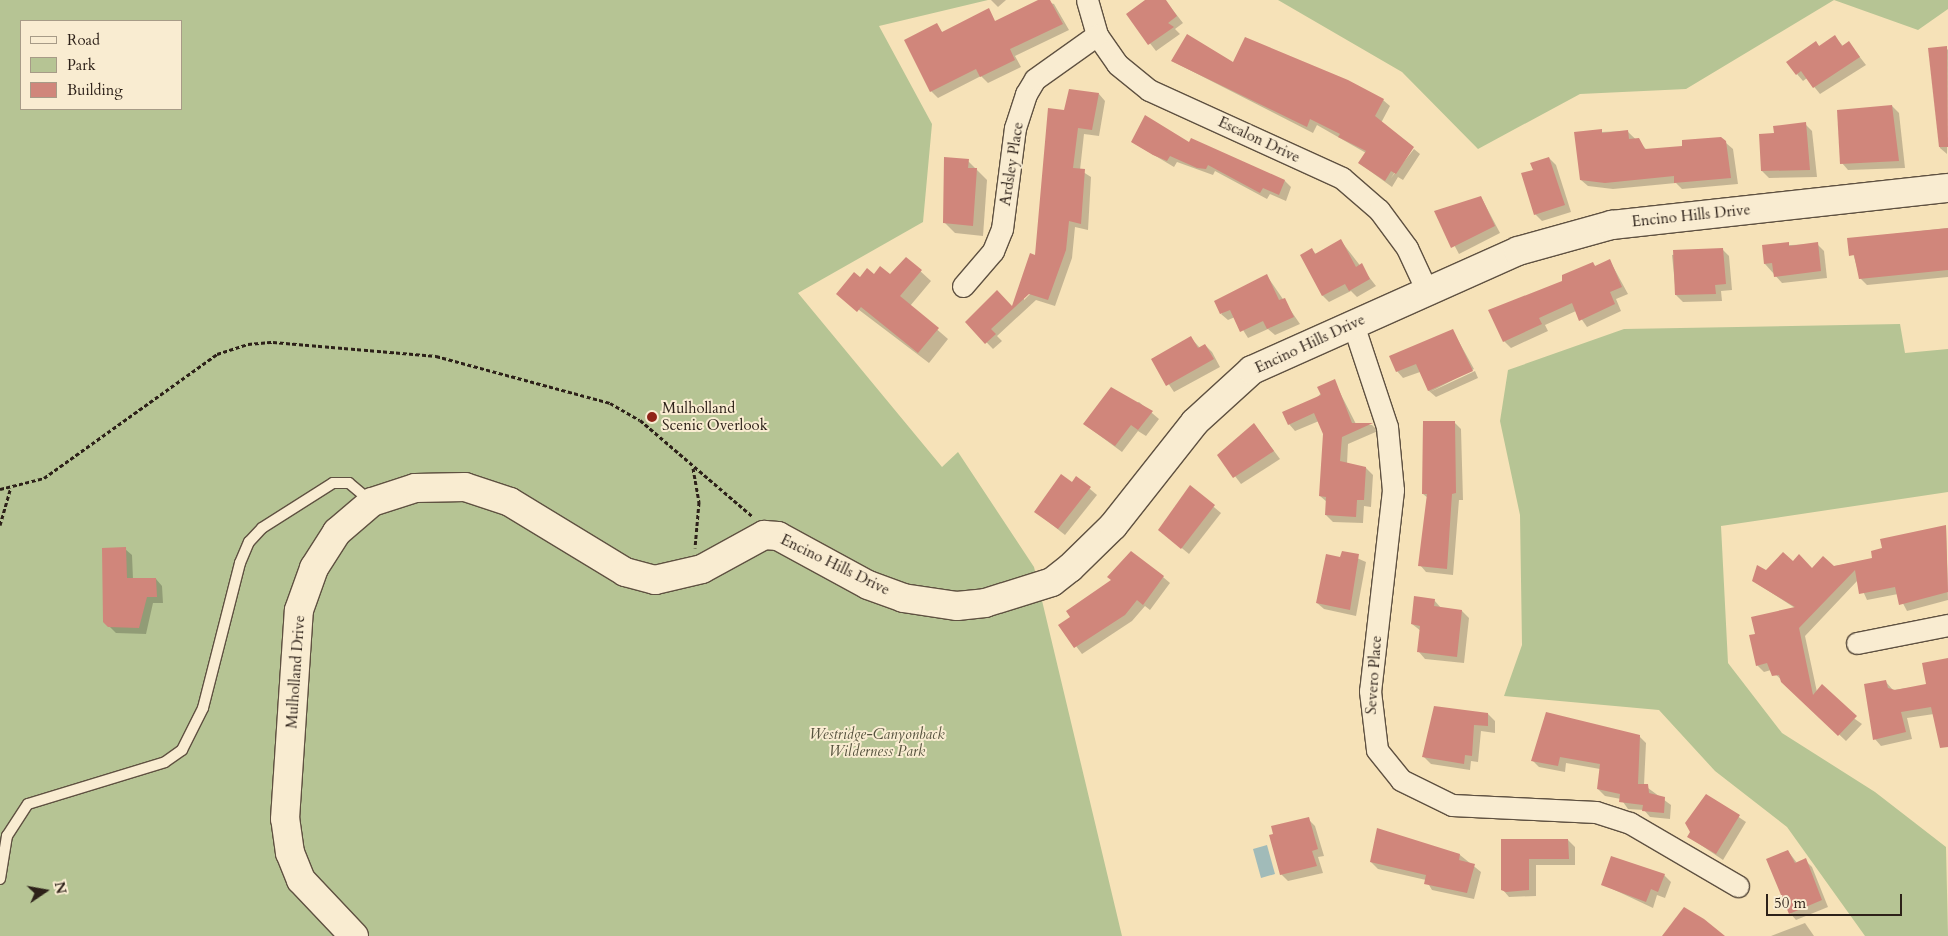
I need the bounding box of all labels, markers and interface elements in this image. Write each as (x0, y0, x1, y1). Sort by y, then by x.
legend (20, 20, 182, 110)
text: Road (67, 30, 100, 50)
text: Park (67, 55, 96, 75)
text: Building (67, 80, 123, 100)
street label: Escalon Drive (1215, 113, 1303, 167)
street label: Ardsley Place (996, 121, 1028, 207)
street label: Encino Hills Drive (1631, 201, 1751, 231)
street label: Encino Hills Drive (1252, 311, 1368, 377)
place label: Mulholland Scenic Overlook (662, 399, 768, 434)
marker: Mulholland Scenic Overlook (646, 411, 658, 423)
street label: Encino Hills Drive (777, 531, 893, 599)
street label: Mulholland Drive (283, 615, 309, 729)
street label: Severo Place (1362, 635, 1386, 715)
park label: Westridge-Canyonback Wilderness Park (809, 725, 945, 760)
north arrow (20, 866, 70, 916)
text: N (50, 880, 71, 896)
scale bar (1768, 884, 1904, 916)
text: 50 m (1774, 893, 1806, 913)

